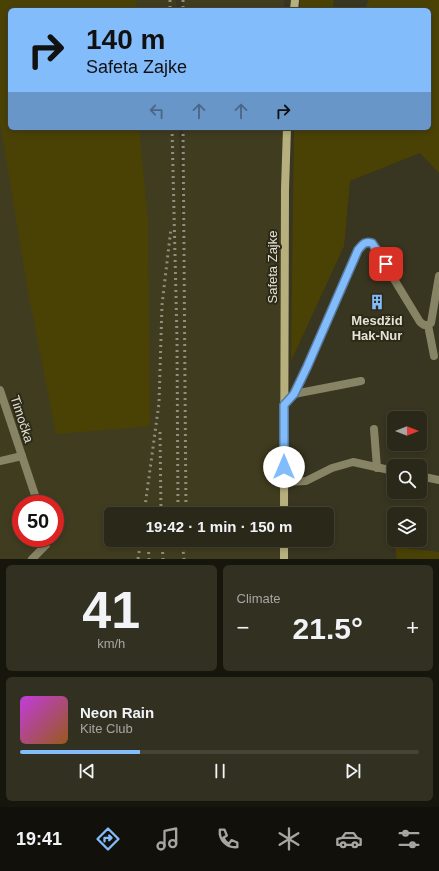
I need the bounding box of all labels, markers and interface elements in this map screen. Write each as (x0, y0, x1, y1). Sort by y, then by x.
icon: right (20, 24, 72, 76)
text: 140 m (86, 24, 165, 55)
text: Safeta Zajke (86, 57, 187, 77)
icon: left (146, 100, 168, 122)
icon: ahead (188, 100, 210, 122)
icon: ahead (230, 100, 252, 122)
icon: right (272, 100, 294, 122)
street label: Safeta Zajke (265, 231, 280, 304)
pin (369, 247, 403, 281)
icon: arrive (375, 253, 397, 275)
building icon: Mesdžid Hak-Nur (368, 293, 386, 311)
place label: Mesdžid Hak-Nur (351, 313, 403, 343)
street label: Timočka (7, 394, 37, 445)
north arrow (387, 411, 427, 451)
map controls (387, 411, 427, 547)
position arrow (263, 446, 305, 488)
button: search (387, 459, 427, 499)
speed limit sign: 50 (12, 495, 64, 547)
button: layers (387, 507, 427, 547)
text: 19:42 · 1 min · 150 m (146, 518, 292, 535)
text: 41 (82, 581, 140, 639)
text: Climate (237, 591, 281, 606)
text: 21.5° (293, 612, 363, 645)
text: − (237, 615, 249, 640)
text: + (406, 615, 419, 640)
text: km/h (97, 636, 125, 651)
text: Neon Rain (80, 704, 154, 721)
text: Kite Club (80, 721, 133, 736)
icon: previous (76, 760, 98, 782)
icon: pause (209, 760, 231, 782)
icon: next (342, 760, 364, 782)
icon: directions (94, 825, 122, 853)
icon: music (154, 825, 182, 853)
icon: phone (214, 825, 242, 853)
icon: climate (275, 825, 303, 853)
icon: car (335, 825, 363, 853)
icon: filters (395, 825, 423, 853)
text: 19:41 (16, 829, 62, 849)

